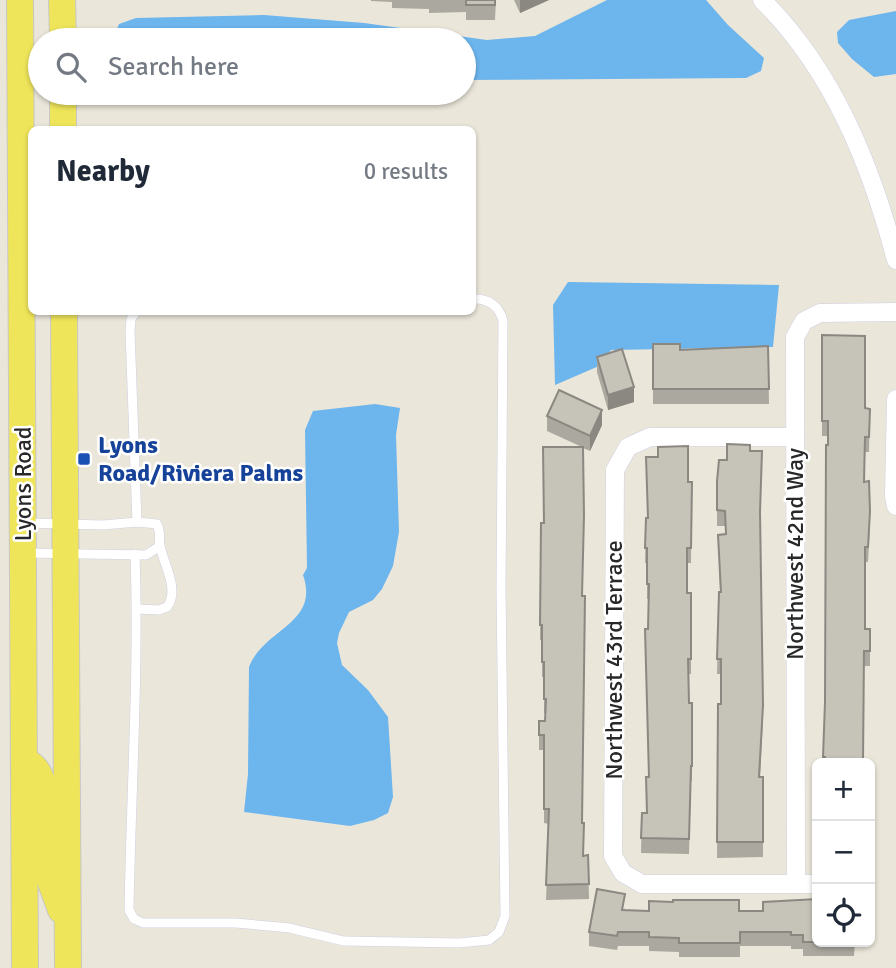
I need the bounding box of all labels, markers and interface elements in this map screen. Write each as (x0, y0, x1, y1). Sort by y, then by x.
search box (28, 28, 476, 105)
icon: search (52, 48, 90, 86)
text: Search here (108, 51, 239, 83)
text: Nearby (56, 153, 150, 190)
text: 0 results (364, 157, 448, 186)
street label: Lyons Road (8, 426, 38, 542)
place label: Lyons Road/Riviera Palms (98, 430, 303, 488)
street label: Northwest 42nd Way (780, 448, 810, 660)
marker: Lyons Road/Riviera Palms (76, 451, 92, 467)
street label: Northwest 43rd Terrace (599, 540, 629, 780)
map controls (812, 758, 875, 947)
button: + (812, 758, 875, 821)
button: − (812, 821, 875, 884)
button: locate (812, 884, 875, 947)

